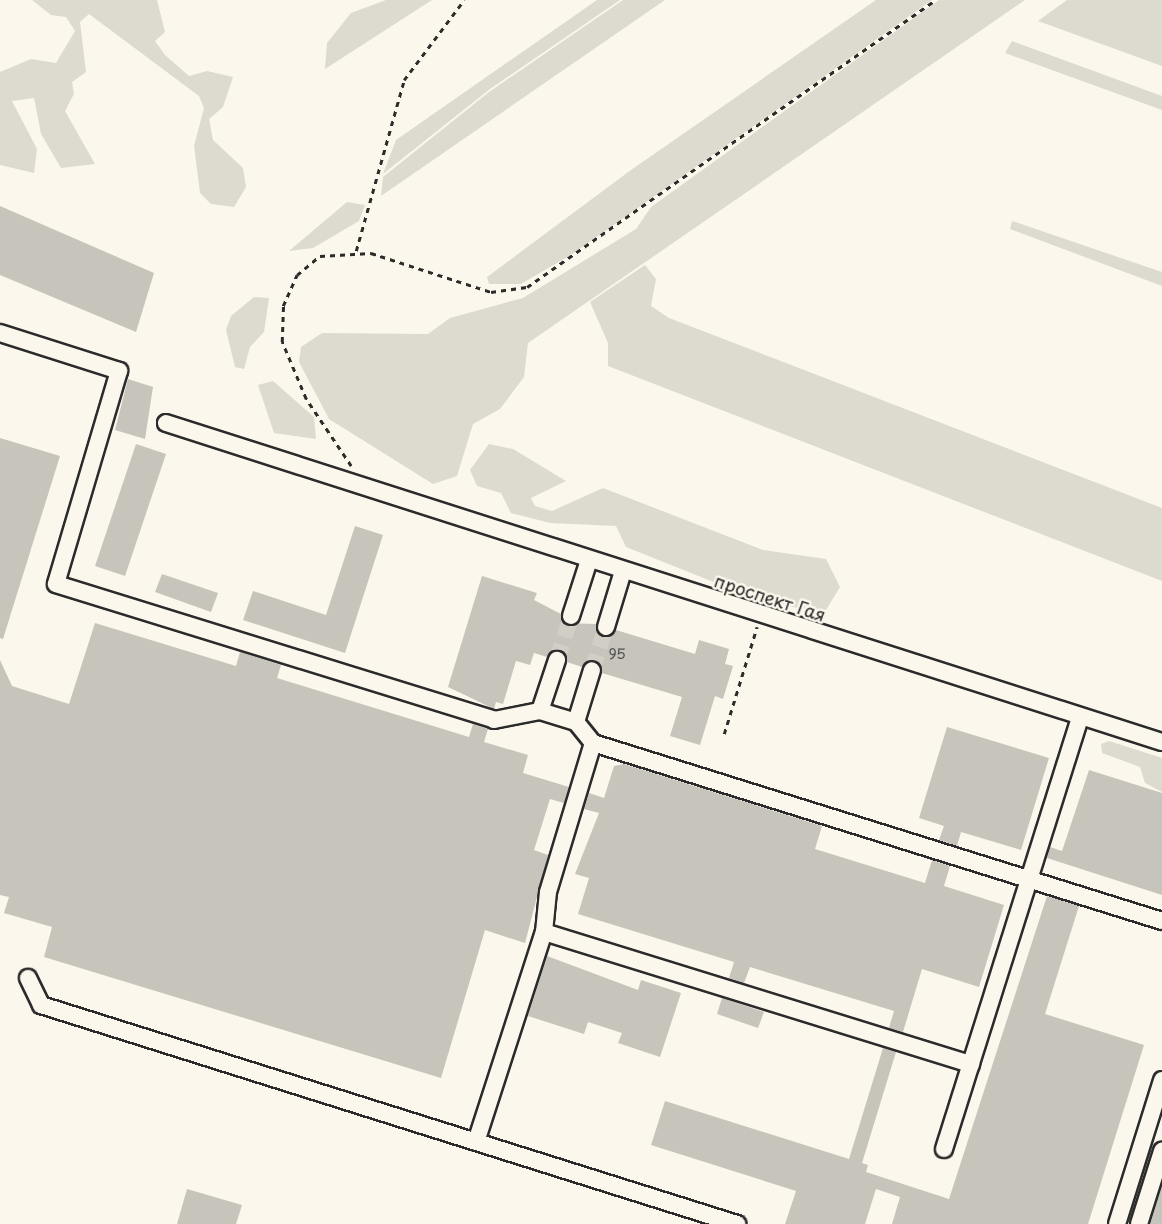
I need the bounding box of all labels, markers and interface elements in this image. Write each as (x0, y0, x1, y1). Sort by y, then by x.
street label: проспект Гая (711, 570, 829, 626)
house number: 95 (608, 646, 626, 662)

